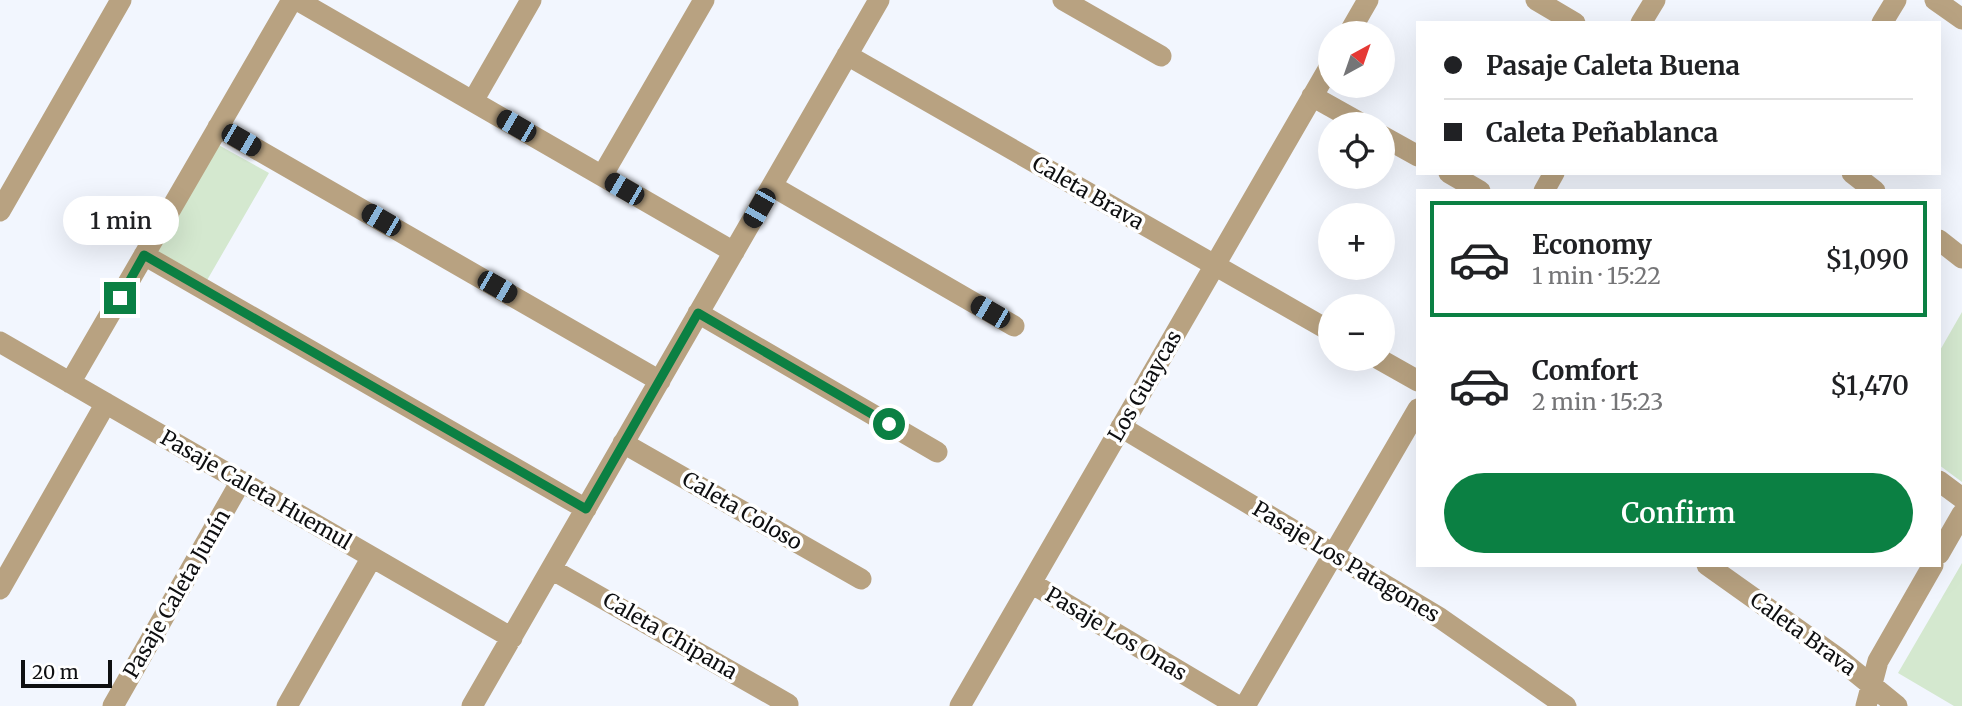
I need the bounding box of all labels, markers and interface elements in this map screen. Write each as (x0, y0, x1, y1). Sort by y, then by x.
north arrow (1318, 21, 1395, 98)
map controls (1318, 21, 1395, 371)
text: Pasaje Caleta Buena (1486, 49, 1740, 82)
car (493, 106, 540, 146)
button: locate (1318, 112, 1395, 189)
text: Caleta Peñablanca (1486, 116, 1718, 149)
car (218, 120, 265, 160)
street label: Caleta Brava (1028, 150, 1149, 235)
car (601, 169, 648, 209)
car (740, 185, 779, 231)
callout: 1 min (62, 196, 178, 246)
car (358, 200, 405, 240)
button: + (1318, 203, 1395, 280)
text: 1 min (90, 206, 152, 235)
icon: car (1448, 228, 1511, 291)
text: Economy (1532, 228, 1652, 261)
text: $1,090 (1825, 243, 1909, 276)
text: 1 min · 15:22 (1532, 261, 1661, 290)
car (474, 267, 521, 307)
route end (104, 282, 136, 314)
car (967, 292, 1014, 332)
button: − (1318, 294, 1395, 371)
street label: Los Guaycas (1102, 325, 1187, 446)
icon: car (1448, 354, 1511, 417)
text: Comfort (1532, 354, 1638, 387)
text: $1,470 (1830, 369, 1909, 402)
text: 2 min · 15:23 (1532, 387, 1663, 416)
route start (873, 408, 905, 440)
street label: Pasaje Caleta Huemul (156, 424, 357, 556)
street label: Caleta Coloso (677, 465, 807, 556)
button: Confirm (1444, 473, 1913, 553)
street label: Pasaje Los Patagones (1248, 495, 1445, 628)
street label: Pasaje Caleta Junín (117, 504, 236, 683)
street label: Pasaje Los Onas (1041, 581, 1192, 686)
street label: Caleta Chipana (598, 586, 742, 685)
street label: Caleta Brava (1745, 586, 1862, 681)
scale bar (21, 657, 112, 689)
text: 20 m (32, 660, 79, 684)

